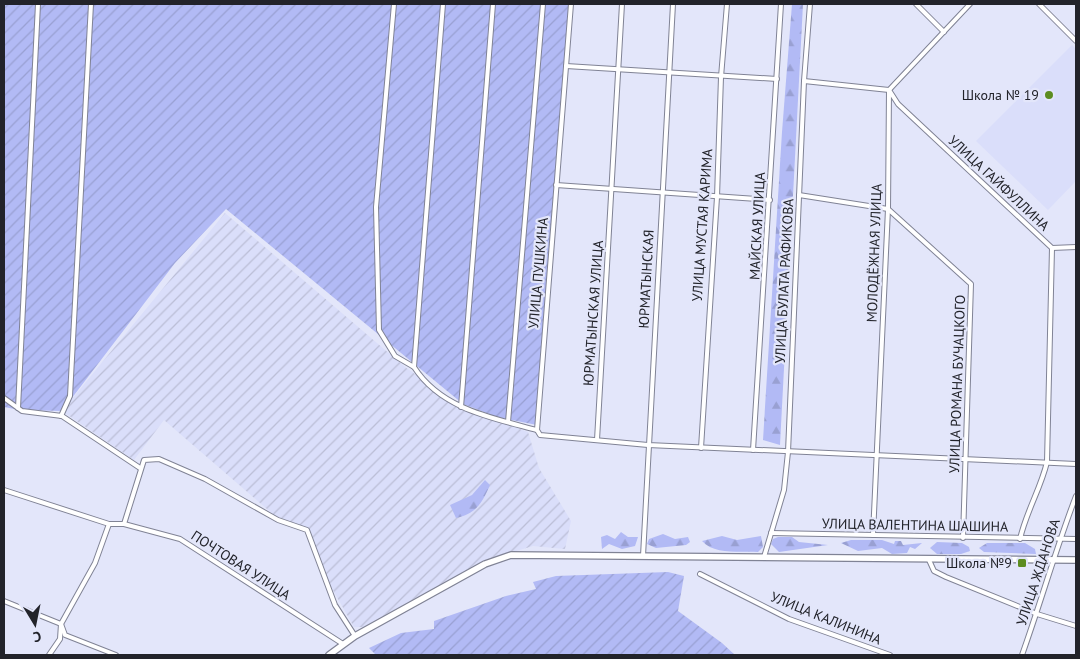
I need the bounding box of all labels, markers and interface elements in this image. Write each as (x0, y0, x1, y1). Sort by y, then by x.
place label: Школа № 19 (962, 86, 1039, 104)
marker: Школа № 19 (1043, 89, 1055, 101)
street label: УЛИЦА ГАЙФУЛЛИНА (945, 131, 1054, 235)
street label: УЛИЦА МУСТАЯ КАРИМА (688, 147, 716, 302)
street label: МАЙСКАЯ УЛИЦА (745, 171, 769, 281)
street label: МОЛОДЁЖНАЯ УЛИЦА (863, 183, 885, 323)
street label: УЛИЦА БУЛАТА РАФИКОВА (771, 197, 797, 364)
street label: УЛИЦА ПУШКИНА (524, 216, 552, 329)
street label: ЮРМАТЫНСКАЯ (634, 229, 658, 329)
street label: ЮРМАТЫНСКАЯ УЛИЦА (579, 239, 607, 386)
street label: УЛИЦА РОМАНА БУЧАЦКОГО (945, 294, 969, 474)
street label: УЛИЦА ВАЛЕНТИНА ШАШИНА (822, 514, 1009, 536)
street label: УЛИЦА ЖДАНОВА (1012, 516, 1064, 628)
street label: ПОЧТОВАЯ УЛИЦА (188, 526, 295, 604)
place label: Школа №9 (946, 554, 1012, 572)
marker: Школа №9 (1016, 557, 1028, 569)
street label: УЛИЦА КАЛИНИНА (768, 588, 885, 649)
north arrow (10, 599, 60, 649)
text: С (32, 627, 43, 646)

